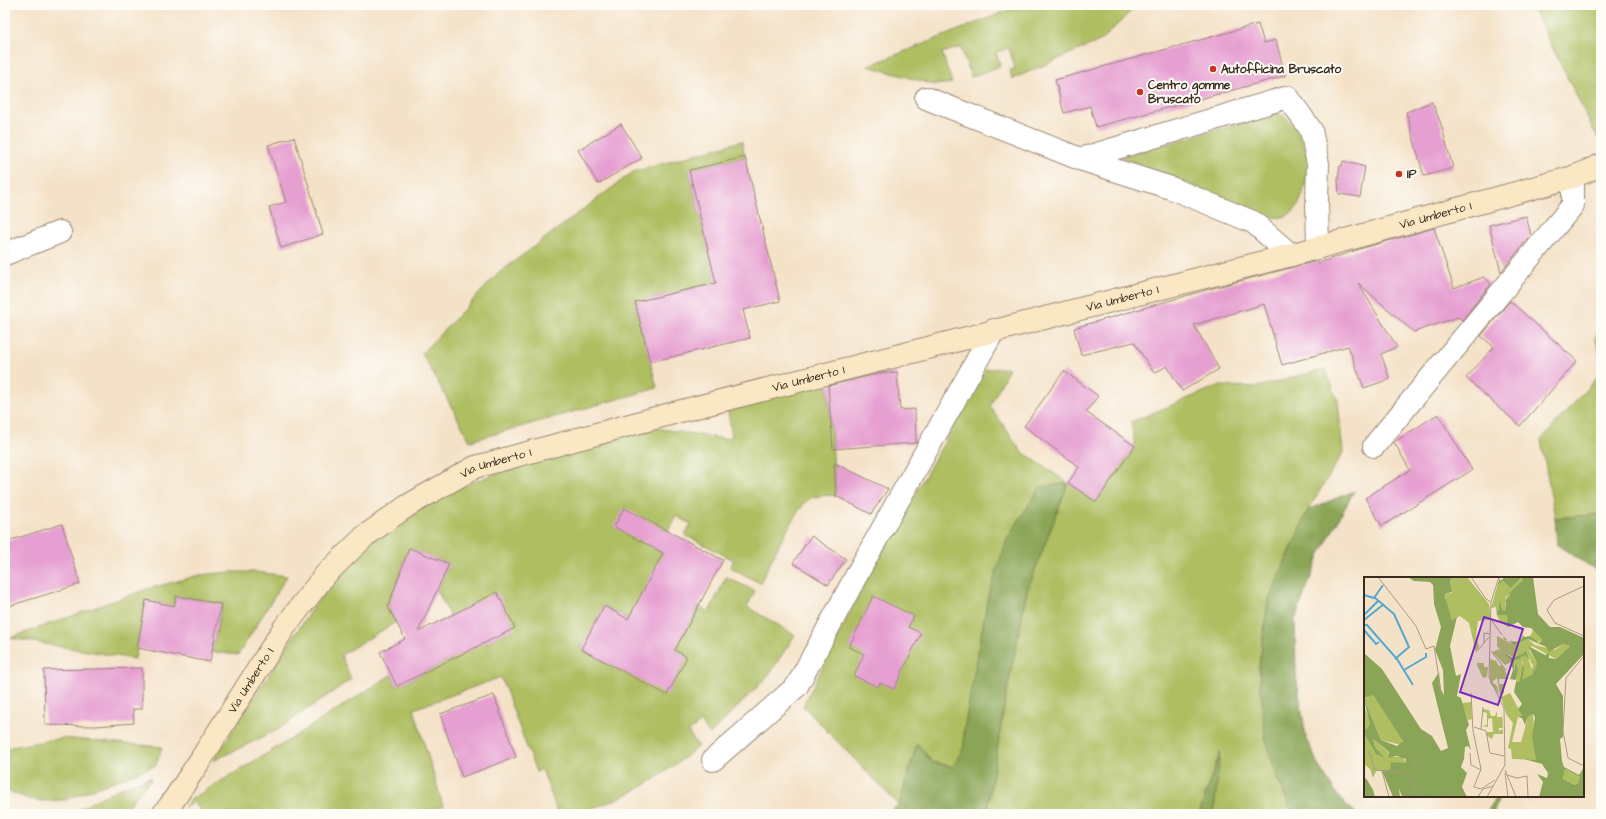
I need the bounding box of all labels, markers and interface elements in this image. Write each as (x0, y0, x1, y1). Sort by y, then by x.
place label: Autofficina Bruscato (1221, 61, 1342, 78)
marker: Autofficina Bruscato (1208, 64, 1218, 74)
place label: Centro gomme Bruscato (1148, 77, 1231, 108)
marker: Centro gomme Bruscato (1135, 87, 1145, 97)
place label: IP (1407, 166, 1417, 183)
marker: IP (1394, 169, 1404, 179)
street label: Via Umberto I (1398, 197, 1474, 234)
street label: Via Umberto I (1084, 281, 1161, 316)
street label: Via Umberto I (770, 361, 847, 396)
street label: Via Umberto I (457, 444, 534, 483)
inset map (1364, 577, 1584, 797)
street label: Via Umberto I (224, 644, 278, 717)

